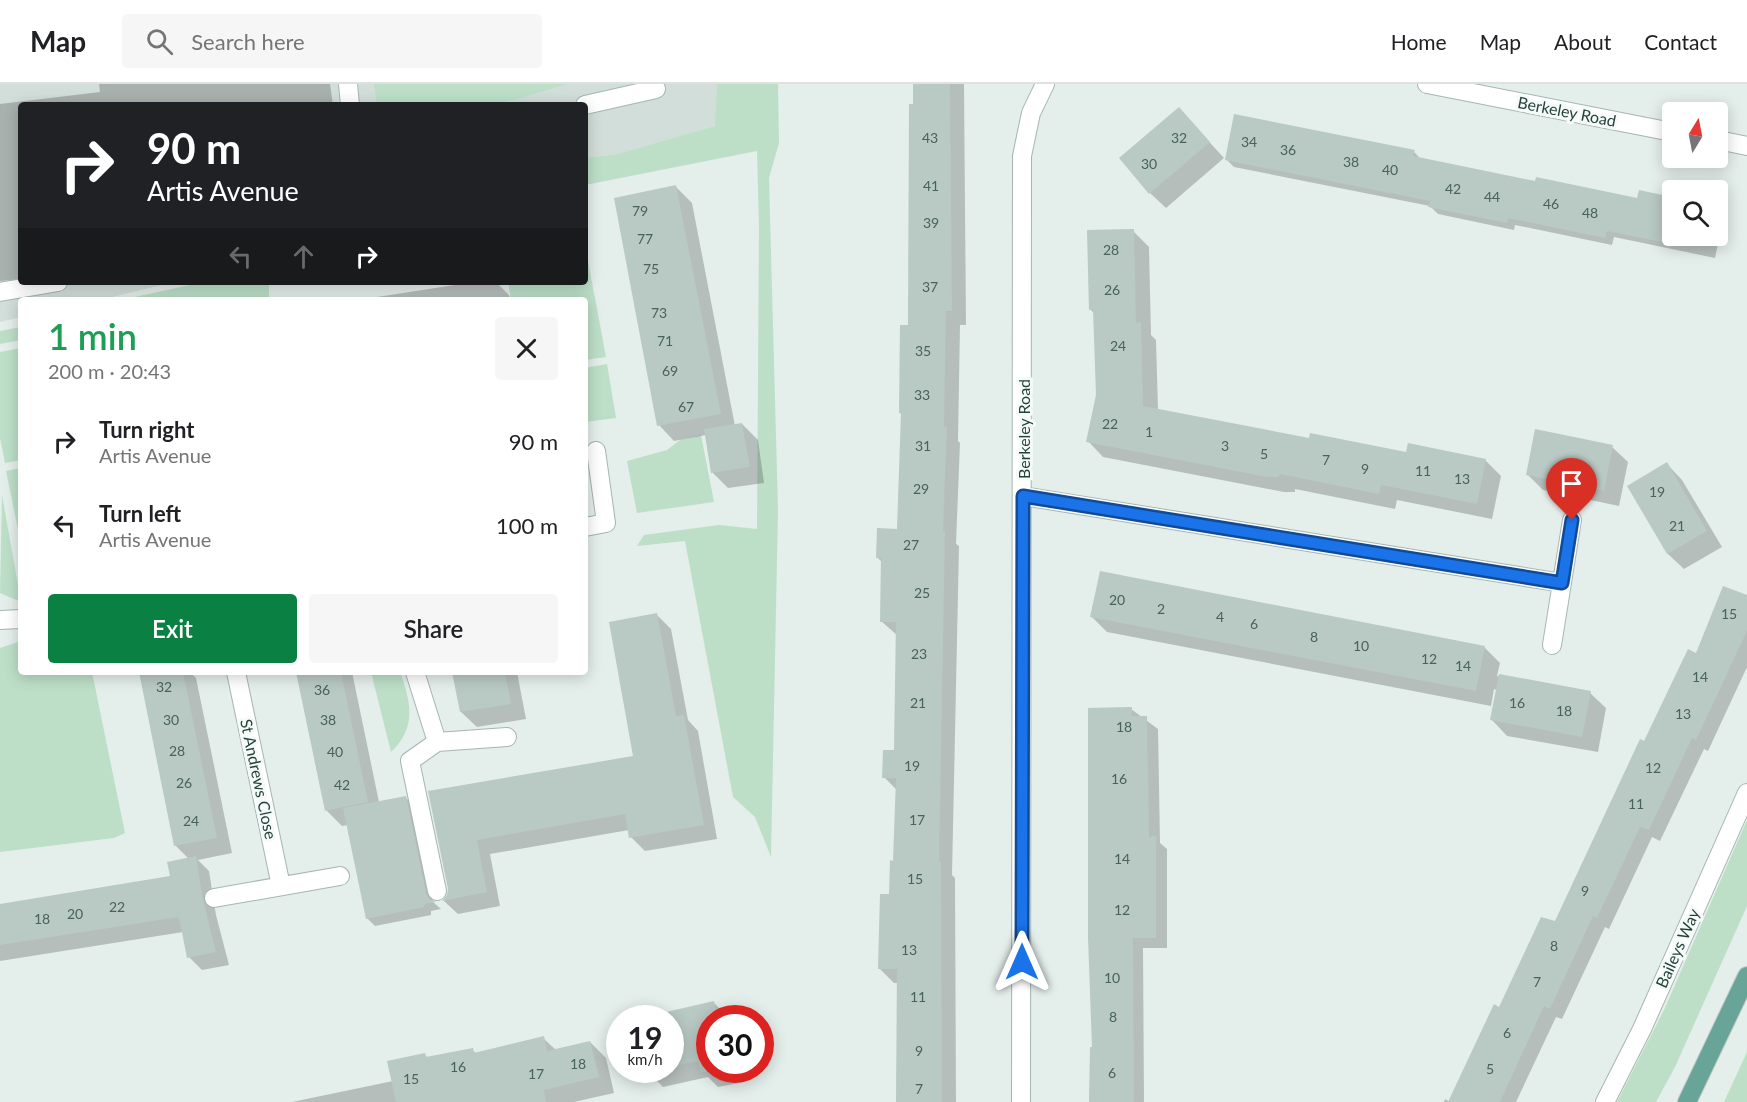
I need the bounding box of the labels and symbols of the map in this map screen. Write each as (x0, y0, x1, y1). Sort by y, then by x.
street label: Berkeley Road (1516, 92, 1618, 130)
north arrow (1662, 102, 1728, 168)
house number: 43 (922, 129, 938, 146)
house number: 32 (1171, 129, 1187, 146)
house number: 34 (1241, 133, 1257, 150)
house number: 36 (1280, 141, 1296, 158)
house number: 38 (1343, 153, 1359, 170)
house number: 30 (1141, 155, 1157, 172)
house number: 40 (1382, 161, 1398, 178)
house number: 41 (923, 177, 939, 194)
house number: 42 (1445, 180, 1461, 197)
house number: 44 (1484, 188, 1500, 205)
house number: 46 (1543, 195, 1559, 212)
house number: 79 (632, 202, 648, 219)
house number: 48 (1582, 204, 1598, 221)
house number: 39 (923, 214, 939, 231)
house number: 77 (637, 230, 653, 247)
house number: 28 (1103, 241, 1119, 258)
house number: 75 (643, 260, 659, 277)
house number: 37 (922, 278, 938, 295)
house number: 26 (1104, 281, 1120, 298)
house number: 73 (651, 304, 667, 321)
house number: 71 (657, 332, 673, 349)
house number: 24 (1110, 337, 1126, 354)
house number: 35 (915, 342, 931, 359)
house number: 69 (662, 362, 678, 379)
street label: Berkeley Road (1014, 379, 1033, 479)
house number: 33 (914, 386, 930, 403)
house number: 67 (678, 398, 694, 415)
house number: 22 (1102, 415, 1118, 432)
house number: 1 (1145, 423, 1153, 440)
house number: 31 (915, 437, 931, 454)
house number: 3 (1221, 437, 1229, 454)
house number: 5 (1260, 445, 1268, 462)
house number: 7 (1322, 451, 1330, 468)
pin (1546, 458, 1597, 520)
house number: 9 (1361, 460, 1369, 477)
house number: 11 (1415, 462, 1431, 479)
house number: 13 (1454, 470, 1470, 487)
house number: 29 (913, 480, 929, 497)
house number: 19 (1649, 483, 1665, 500)
house number: 21 (1669, 517, 1685, 534)
house number: 27 (903, 536, 919, 553)
house number: 25 (914, 584, 930, 601)
house number: 20 (1109, 591, 1125, 608)
house number: 2 (1157, 600, 1165, 617)
house number: 15 (1721, 605, 1737, 622)
house number: 4 (1216, 608, 1224, 625)
house number: 6 (1250, 615, 1258, 632)
house number: 8 (1310, 628, 1318, 645)
house number: 10 (1353, 637, 1369, 654)
house number: 23 (911, 645, 927, 662)
house number: 12 (1421, 650, 1437, 667)
house number: 14 (1455, 657, 1471, 674)
house number: 14 (1692, 668, 1708, 685)
house number: 32 (156, 678, 172, 695)
house number: 36 (314, 681, 330, 698)
house number: 21 (910, 694, 926, 711)
house number: 16 (1509, 694, 1525, 711)
house number: 18 (1556, 702, 1572, 719)
house number: 13 (1675, 705, 1691, 722)
house number: 30 (163, 711, 179, 728)
house number: 38 (320, 711, 336, 728)
street label: St Andrews Close (237, 717, 281, 841)
house number: 18 (1116, 718, 1132, 735)
house number: 28 (169, 742, 185, 759)
house number: 40 (327, 743, 343, 760)
house number: 19 (904, 757, 920, 774)
house number: 12 (1645, 759, 1661, 776)
house number: 16 (1111, 770, 1127, 787)
house number: 26 (176, 774, 192, 791)
house number: 42 (334, 776, 350, 793)
house number: 11 (1628, 795, 1644, 812)
house number: 17 (909, 811, 925, 828)
house number: 24 (183, 812, 199, 829)
house number: 14 (1114, 850, 1130, 867)
house number: 15 (907, 870, 923, 887)
house number: 9 (1581, 882, 1589, 899)
house number: 22 (109, 898, 125, 915)
house number: 12 (1114, 901, 1130, 918)
house number: 20 (67, 905, 83, 922)
street label: Baileys Way (1651, 905, 1703, 991)
house number: 18 (34, 910, 50, 927)
position arrow (990, 930, 1054, 994)
house number: 8 (1550, 937, 1558, 954)
house number: 13 (901, 941, 917, 958)
house number: 10 (1104, 969, 1120, 986)
house number: 7 (1533, 973, 1541, 990)
house number: 11 (910, 988, 926, 1005)
speed limit sign: 30 (696, 1005, 774, 1083)
house number: 8 (1109, 1008, 1117, 1025)
house number: 6 (1503, 1024, 1511, 1041)
house number: 9 (915, 1042, 923, 1059)
house number: 18 (570, 1055, 586, 1072)
house number: 16 (450, 1058, 466, 1075)
house number: 5 (1486, 1060, 1494, 1077)
house number: 6 (1108, 1064, 1116, 1081)
house number: 17 (528, 1065, 544, 1082)
house number: 15 (403, 1070, 419, 1087)
house number: 7 (915, 1080, 923, 1097)

